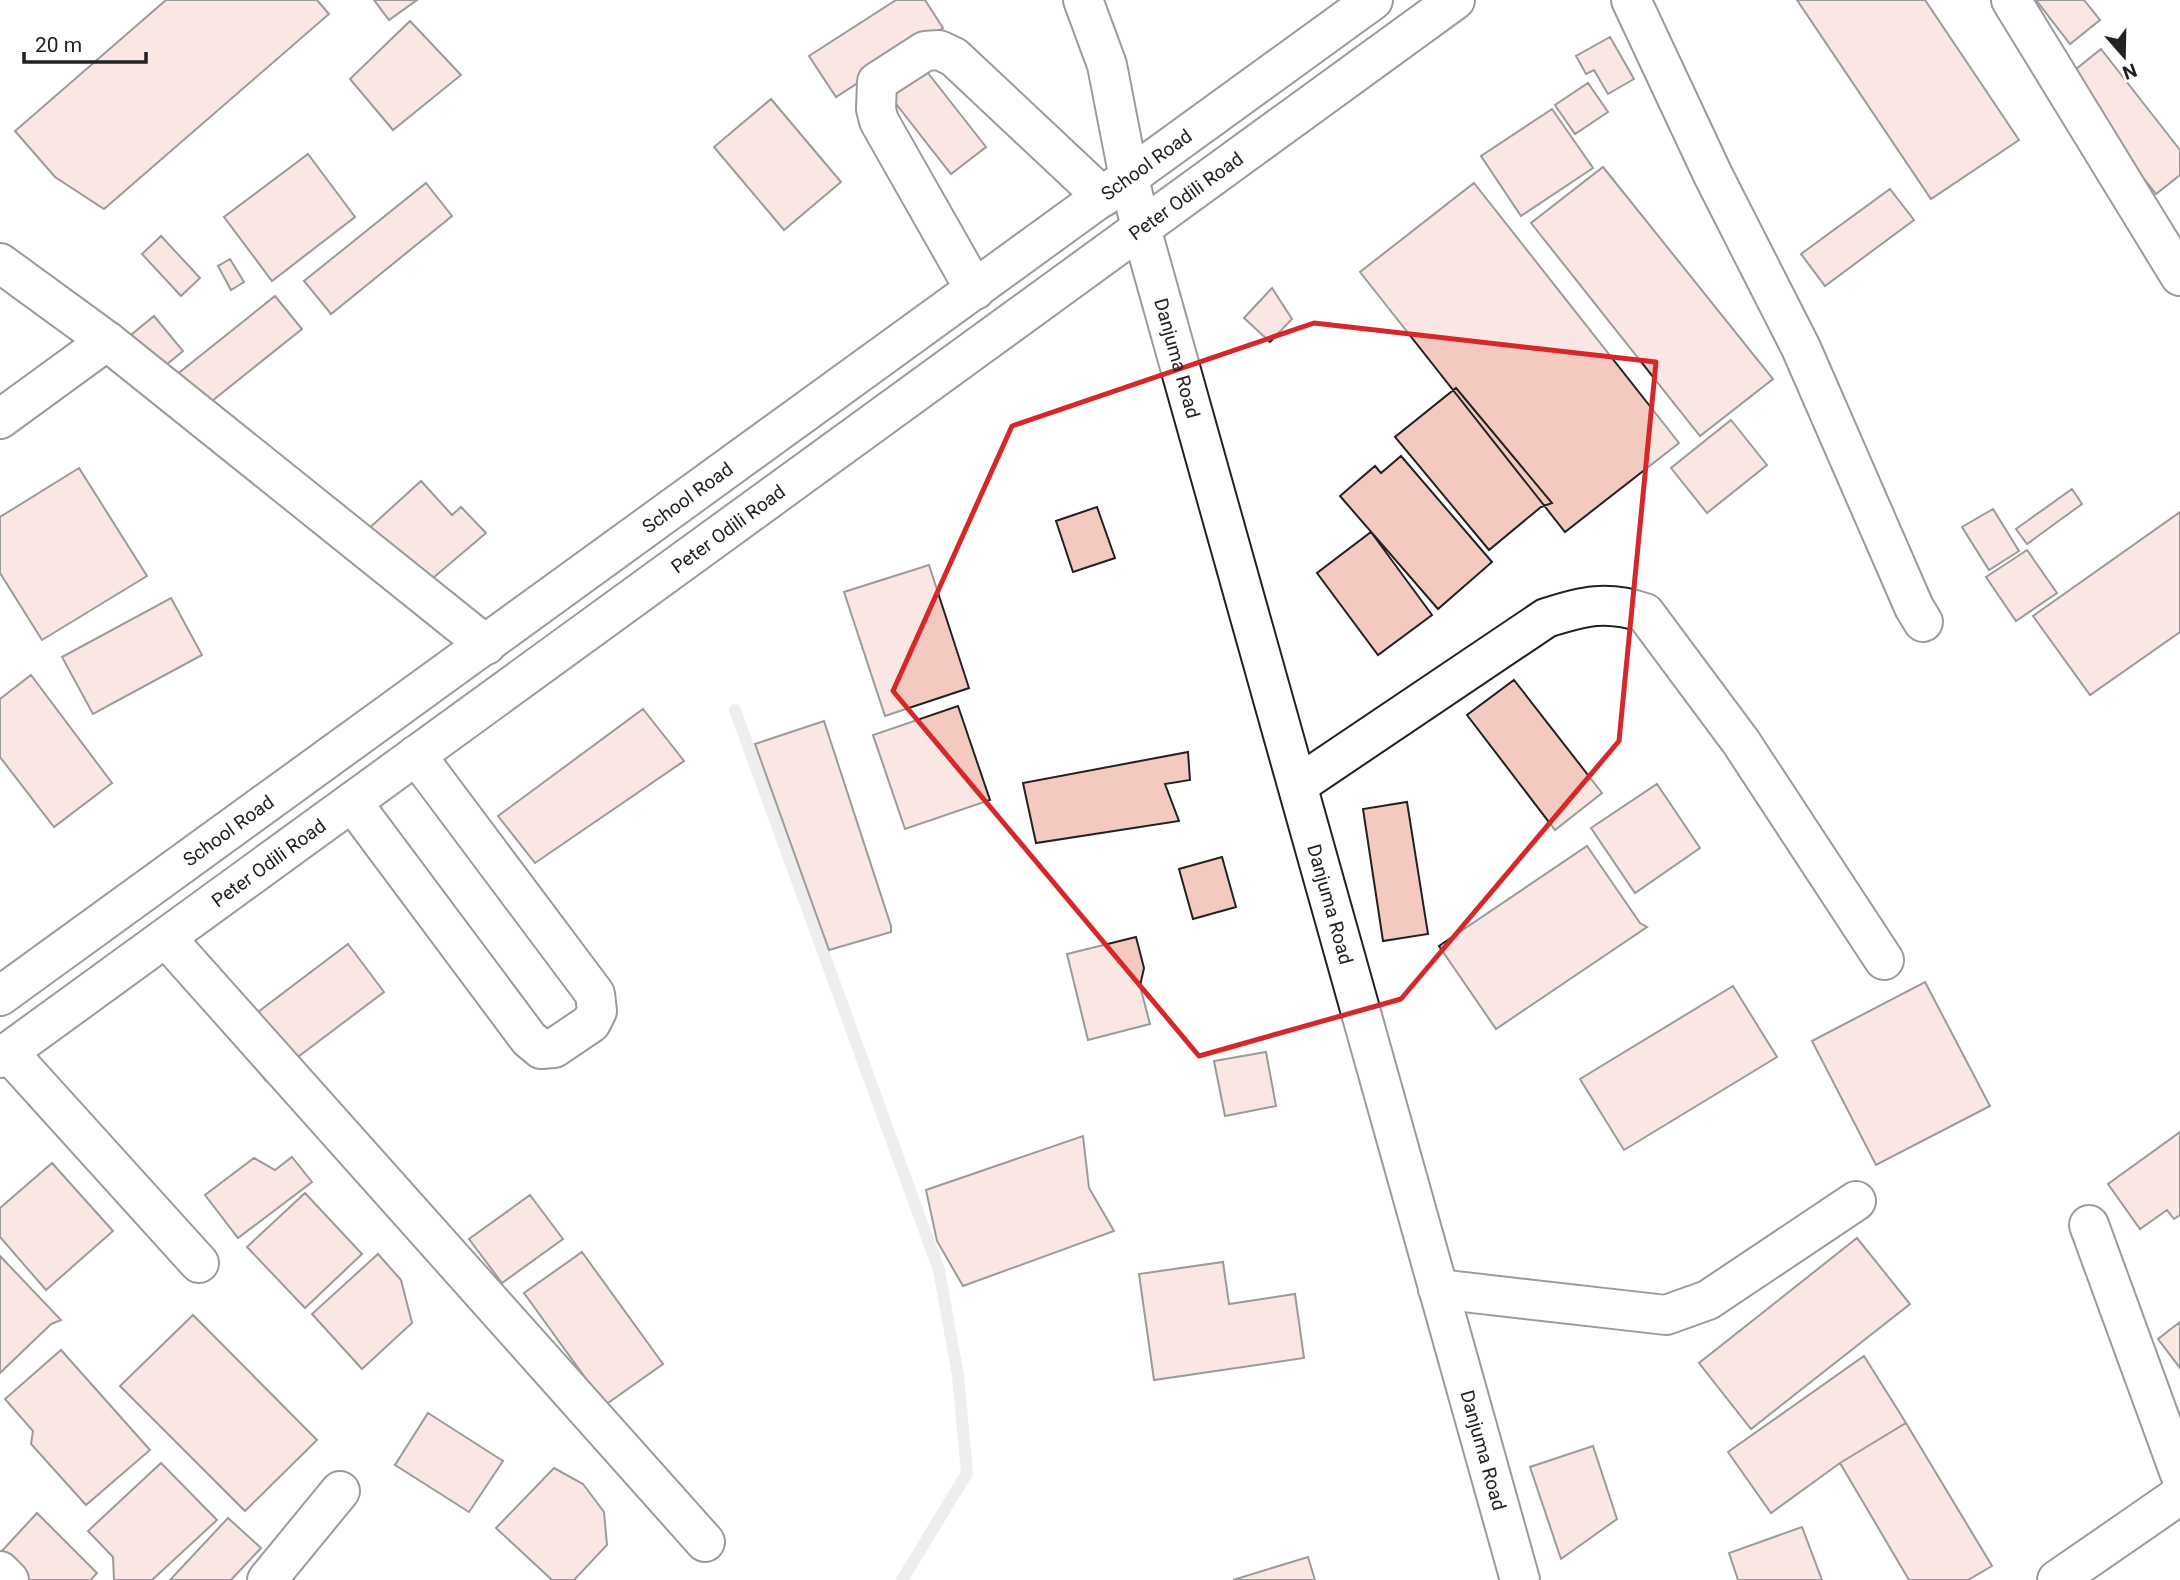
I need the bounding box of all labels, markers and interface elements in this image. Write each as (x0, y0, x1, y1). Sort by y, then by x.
scale bar (24, 21, 147, 65)
north arrow (2089, 21, 2159, 91)
text: 20 m (35, 33, 82, 57)
text: N (2119, 58, 2140, 85)
street label: School Road (1096, 124, 1196, 205)
street label: Peter Odili Road (1124, 147, 1247, 245)
street label: Danjuma Road (1150, 295, 1205, 421)
street label: School Road (637, 457, 737, 538)
street label: Peter Odili Road (666, 480, 789, 578)
street label: School Road (178, 790, 278, 871)
street label: Peter Odili Road (207, 814, 330, 912)
street label: Danjuma Road (1303, 841, 1358, 967)
street label: Danjuma Road (1456, 1387, 1511, 1513)

